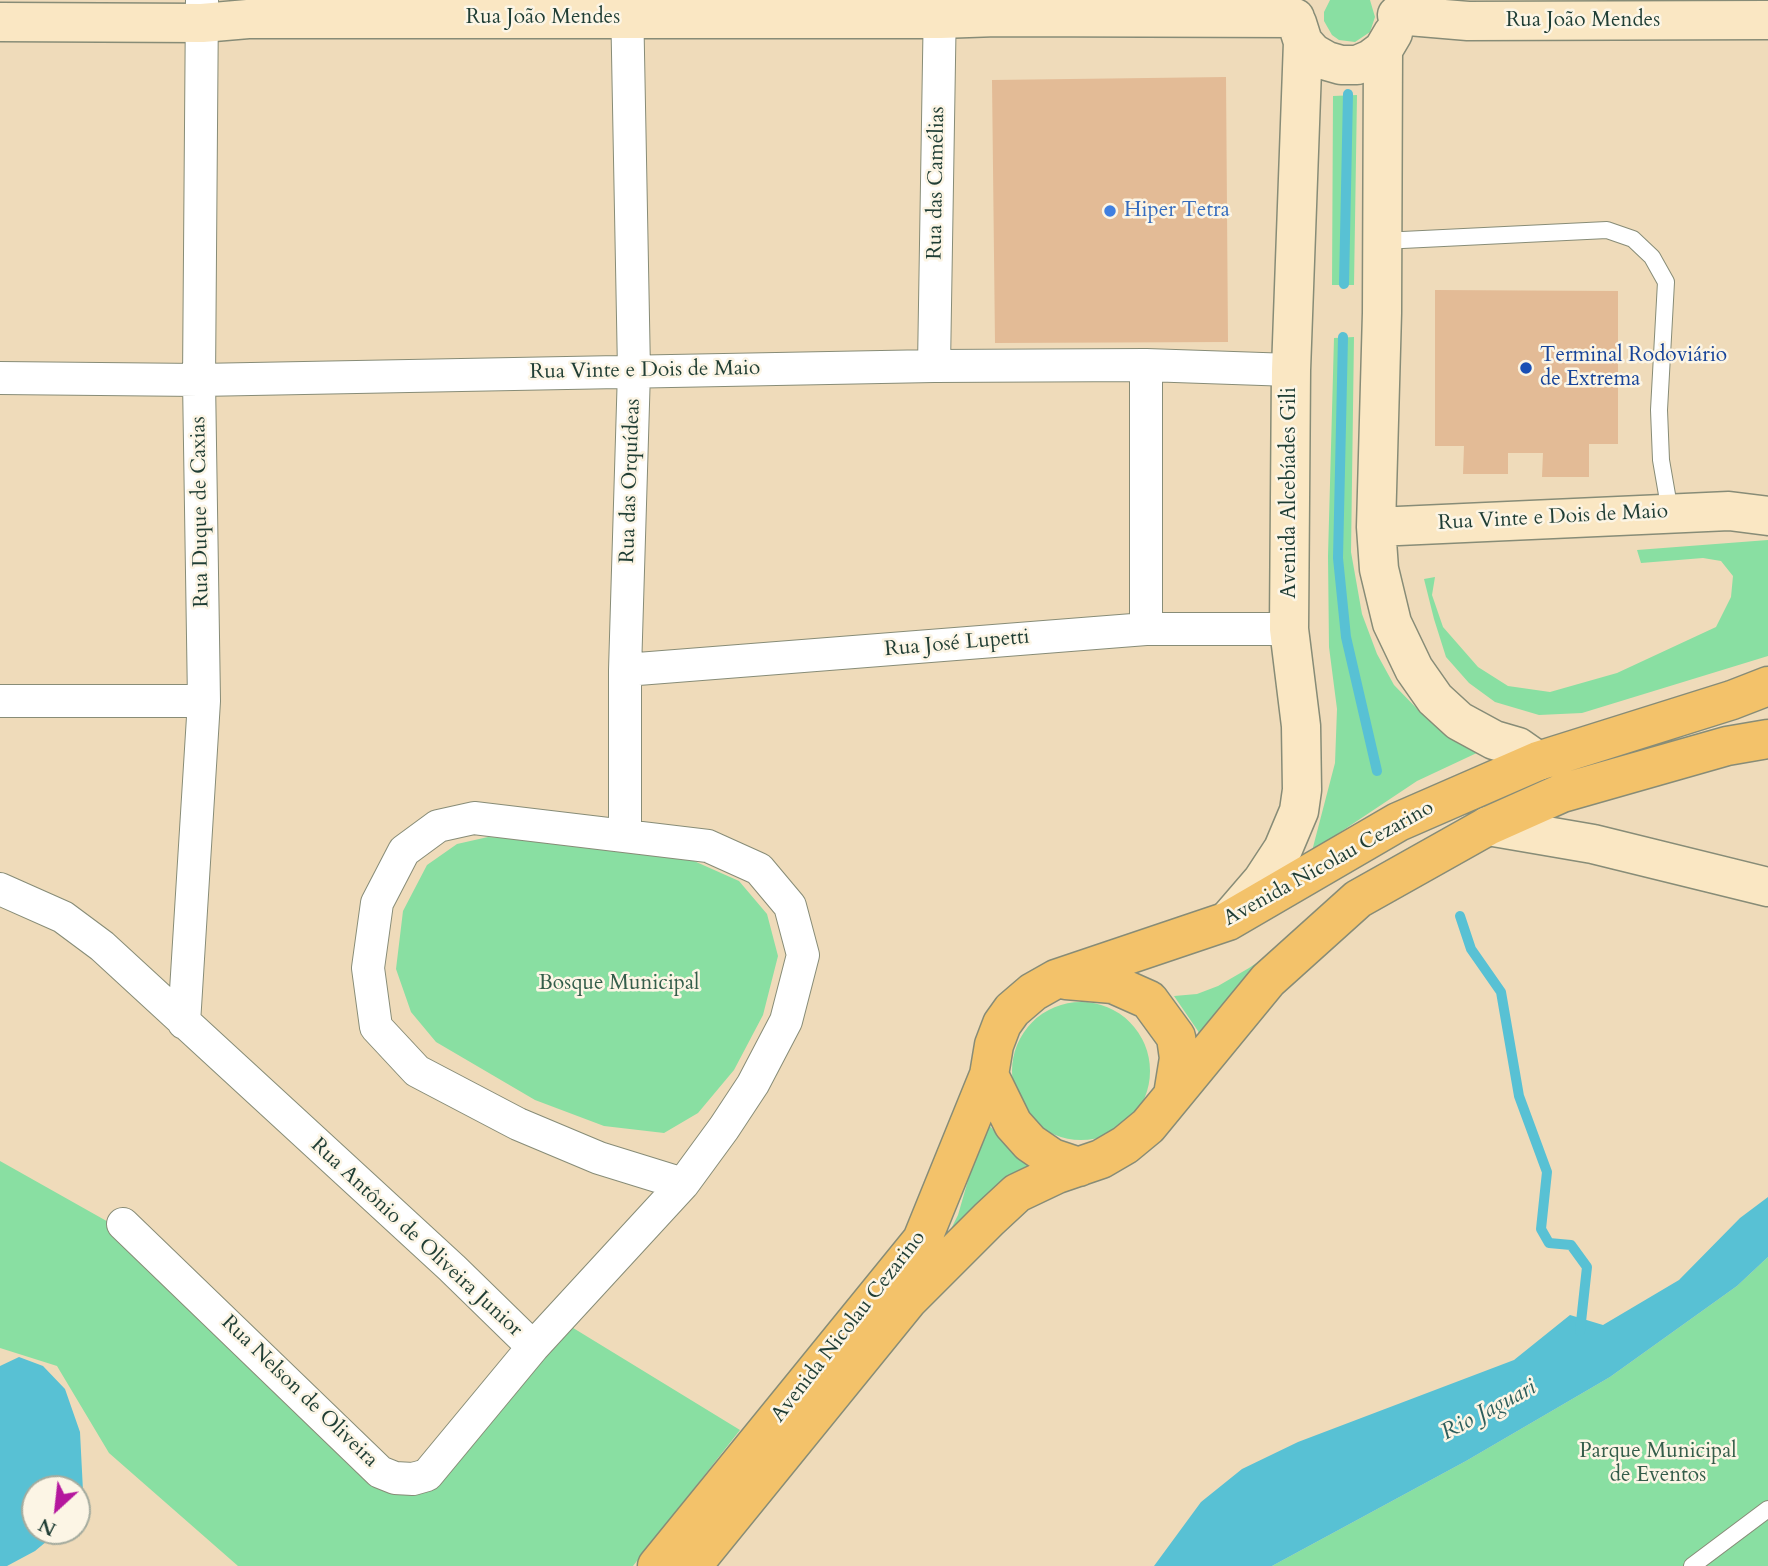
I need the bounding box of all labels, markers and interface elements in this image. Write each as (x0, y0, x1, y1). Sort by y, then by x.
street label: Rua João Mendes (466, 5, 620, 31)
street label: Rua João Mendes (1506, 8, 1660, 34)
street label: Rua das Camélias (923, 106, 951, 260)
place label: Hiper Tetra (1124, 198, 1230, 224)
marker: Hiper Tetra (1102, 203, 1118, 219)
place label: Terminal Rodoviário de Extrema (1540, 343, 1727, 393)
street label: Rua Vinte e Dois de Maio (530, 356, 760, 386)
marker: Terminal Rodoviário de Extrema (1518, 360, 1534, 376)
street label: Avenida Alcebíades Gili (1277, 387, 1303, 599)
street label: Rua das Orquídeas (616, 398, 646, 564)
street label: Rua Duque de Caxias (187, 416, 215, 608)
street label: Rua Vinte e Dois de Maio (1437, 499, 1669, 537)
street label: Rua José Lupetti (883, 625, 1031, 663)
street label: Avenida Nicolau Cezarino (1220, 796, 1438, 932)
park label: Bosque Municipal (539, 971, 699, 997)
street label: Rua Antônio de Oliveira Junior (305, 1133, 527, 1343)
street label: Avenida Nicolau Cezarino (766, 1226, 932, 1428)
street label: Rua Nelson de Oliveira (215, 1311, 383, 1473)
water label: Rio Jaguari (1437, 1374, 1541, 1448)
park label: Parque Municipal de Eventos (1579, 1439, 1737, 1489)
north arrow (21, 1475, 91, 1545)
text: N (34, 1512, 61, 1542)

